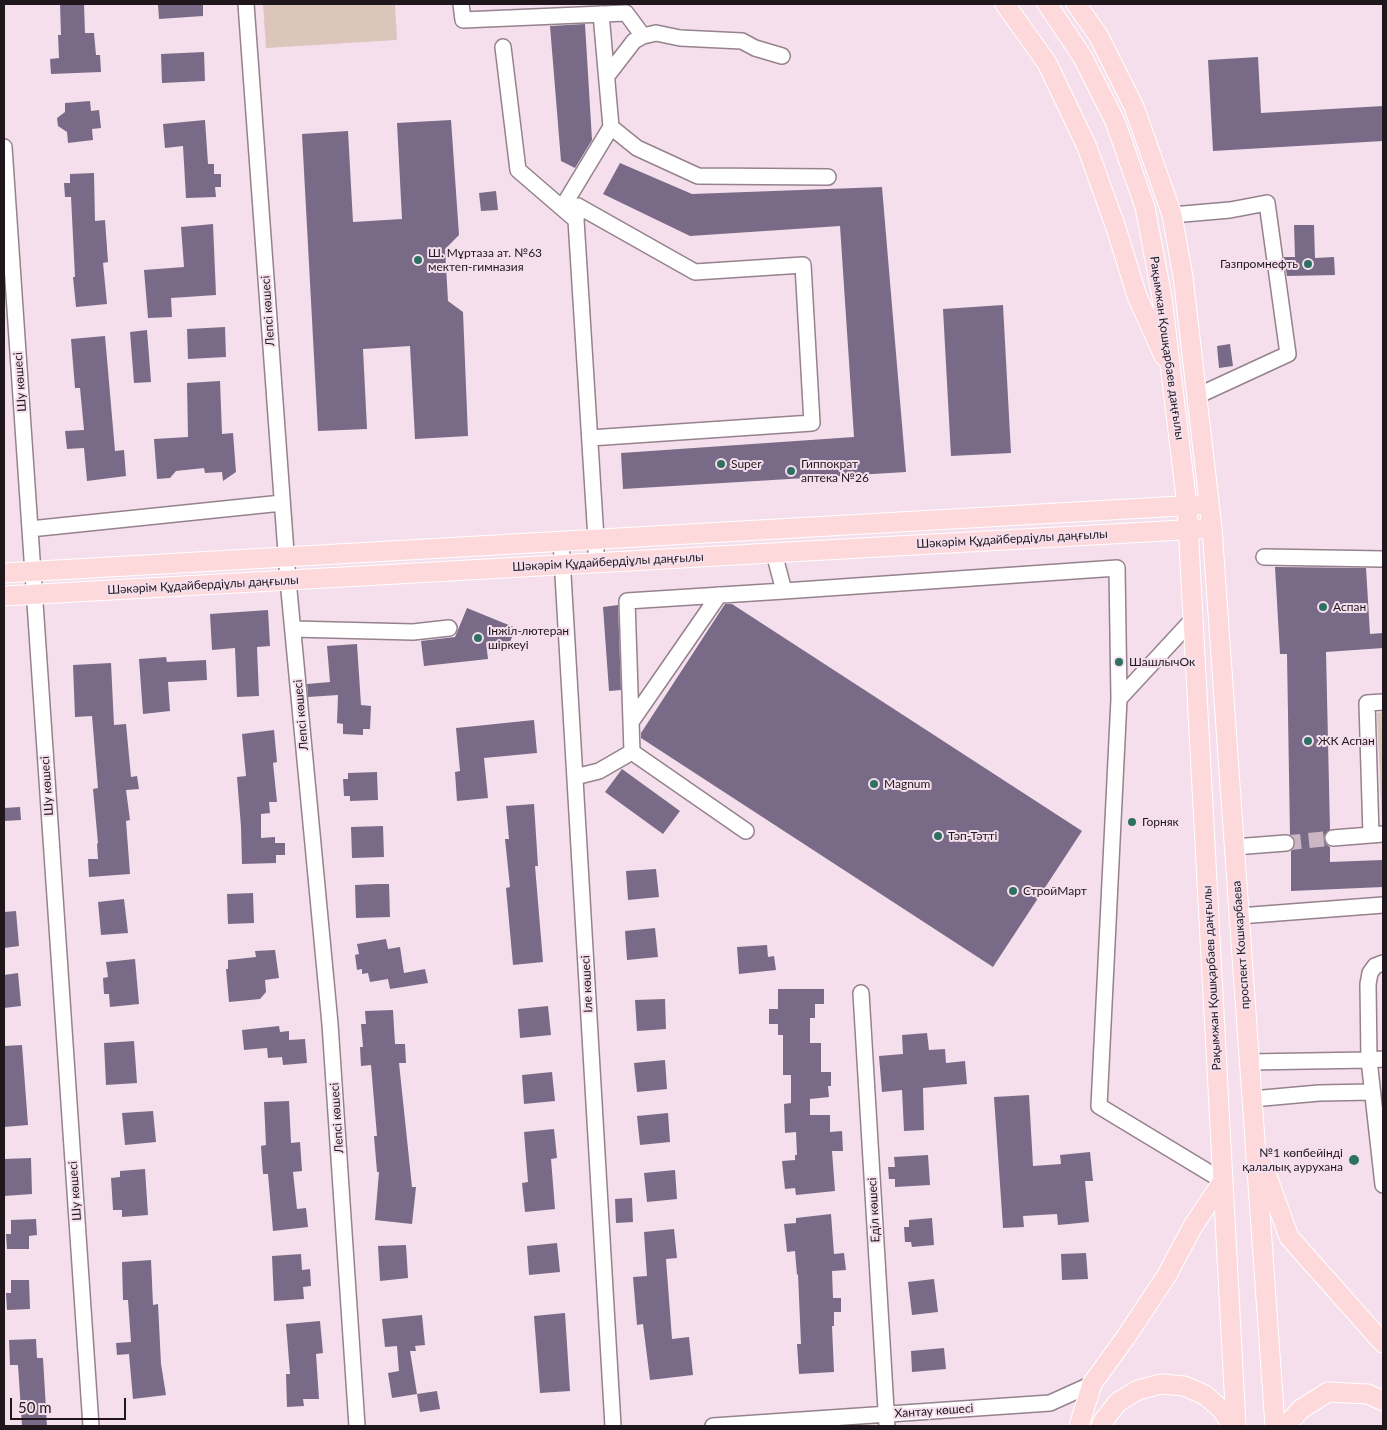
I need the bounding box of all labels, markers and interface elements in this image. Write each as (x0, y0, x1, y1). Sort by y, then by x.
place label: Ш. Мұртаза ат. №63 мектеп-гимназия (428, 246, 542, 274)
marker: Ш. Мұртаза ат. №63 мектеп-гимназия (412, 254, 424, 266)
street label: Рақымжан Қошқарбаев даңғылы (1147, 255, 1187, 441)
place label: Газпромнефть (1220, 257, 1298, 271)
marker: Газпромнефть (1302, 258, 1314, 270)
street label: Лепсі көшесі (258, 275, 278, 347)
street label: Шу көшесі (11, 352, 29, 412)
place label: Super (731, 457, 762, 471)
place label: Гиппократ аптека №26 (801, 457, 869, 485)
marker: Super (715, 458, 727, 470)
marker: Гиппократ аптека №26 (785, 465, 797, 477)
street label: Шәкәрім Құдайбердіұлы даңғылы (916, 527, 1108, 551)
street label: Шәкәрім Құдайбердіұлы даңғылы (512, 550, 704, 574)
street label: Шәкәрім Құдайбердіұлы даңғылы (107, 573, 299, 597)
place label: Аспан (1333, 600, 1366, 614)
marker: Аспан (1317, 601, 1329, 613)
place label: Інжіл-лютеран шіркеуі (488, 624, 569, 652)
marker: Інжіл-лютеран шіркеуі (472, 632, 484, 644)
place label: ШашлычОк (1129, 655, 1195, 669)
marker: ШашлычОк (1113, 656, 1125, 668)
street label: Лепсі көшесі (291, 679, 311, 751)
place label: ЖК Аспан (1318, 734, 1375, 748)
marker: ЖК Аспан (1302, 735, 1314, 747)
street label: Шу көшесі (38, 756, 56, 816)
place label: Magnum (884, 777, 930, 791)
marker: Magnum (868, 778, 880, 790)
place label: Горняк (1142, 815, 1179, 829)
marker: Горняк (1126, 816, 1138, 828)
place label: Тәп-Тәтті (948, 829, 997, 843)
marker: Тәп-Тәтті (932, 830, 944, 842)
street label: проспект Кошкарбаева (1229, 880, 1253, 1010)
place label: СтройМарт (1023, 884, 1087, 898)
marker: СтройМарт (1007, 885, 1019, 897)
street label: Рақымжан Қошқарбаев даңғылы (1200, 885, 1224, 1071)
street label: Іле көшесі (578, 955, 596, 1013)
street label: Лепсі көшесі (327, 1082, 347, 1154)
place label: №1 көпбейінді қалалық аурухана (1242, 1146, 1343, 1174)
marker: №1 көпбейінді қалалық аурухана (1347, 1153, 1361, 1167)
street label: Шу көшесі (66, 1161, 84, 1221)
street label: Еділ көшесі (865, 1177, 883, 1243)
scale bar (12, 1388, 129, 1420)
text: 50 m (18, 1398, 52, 1416)
street label: Хантау көшесі (894, 1401, 974, 1421)

